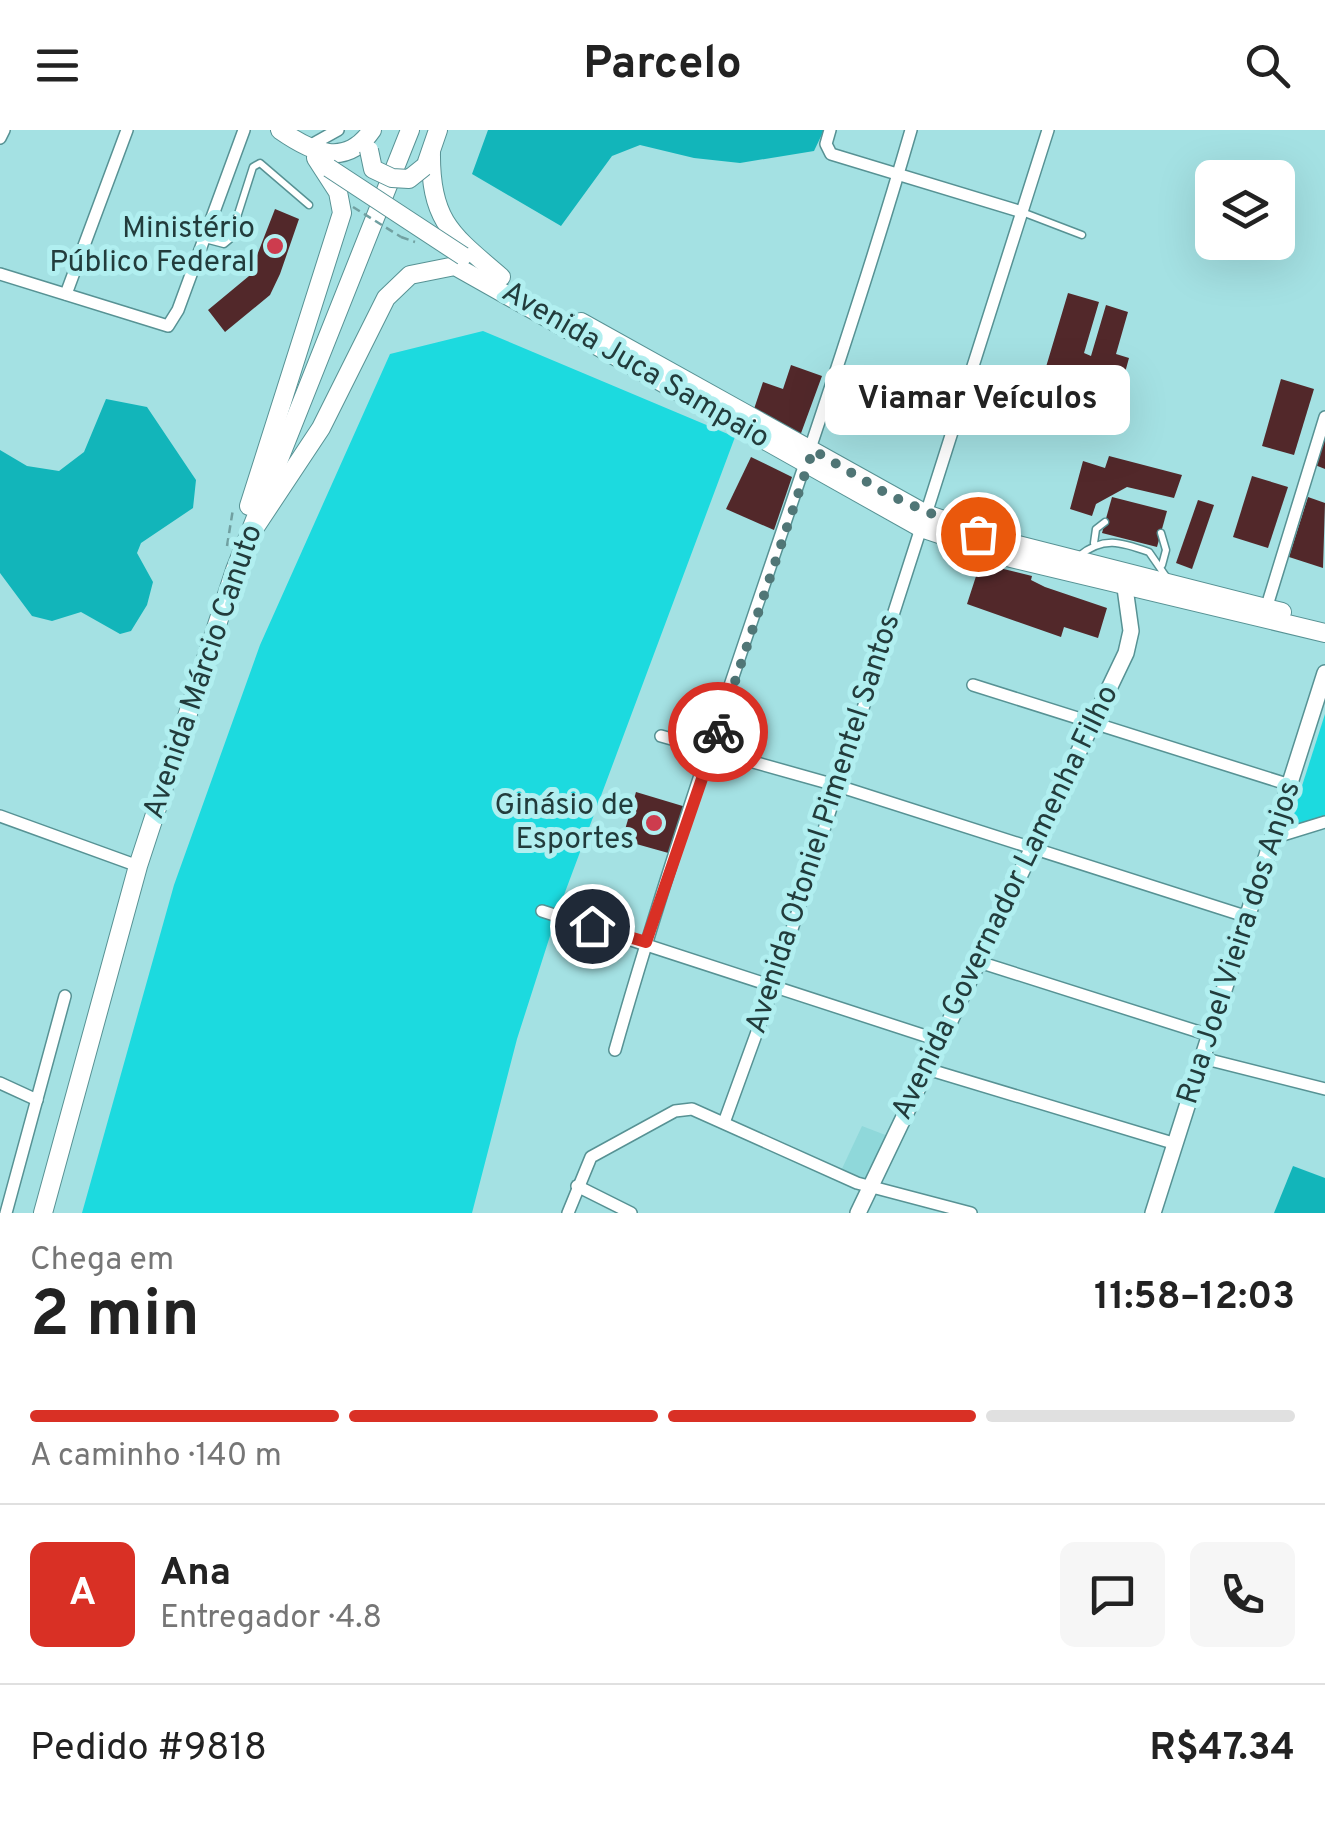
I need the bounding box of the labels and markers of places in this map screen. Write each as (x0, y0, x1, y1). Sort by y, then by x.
place label: Ministério Público Federal (49, 211, 255, 282)
marker: Ministério Público Federal (264, 235, 286, 257)
callout: Viamar Veículos (826, 364, 1130, 434)
pin (936, 492, 1021, 577)
place label: Ginásio de Esportes (495, 788, 634, 859)
marker: Ginásio de Esportes (643, 812, 665, 834)
pin (550, 884, 635, 969)

